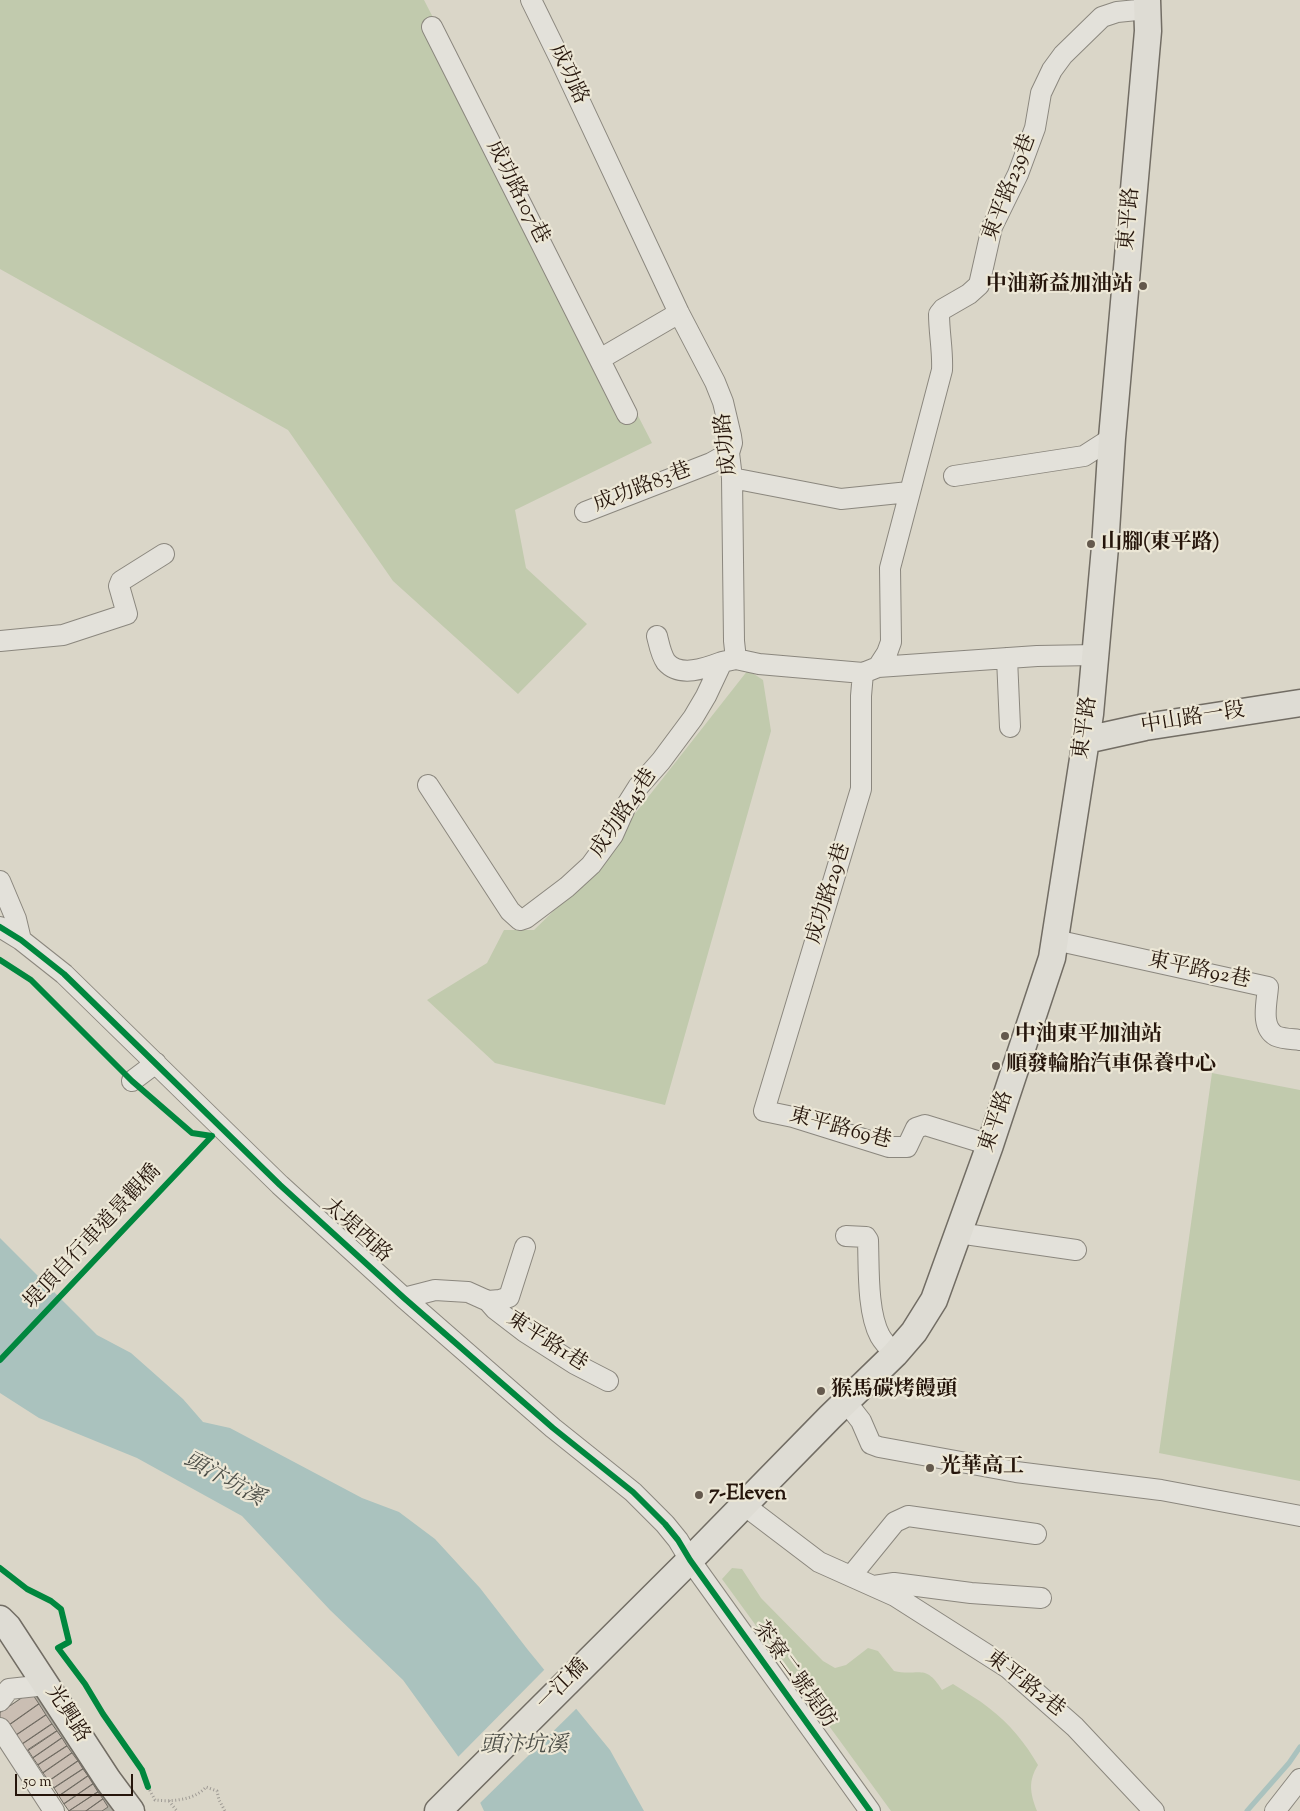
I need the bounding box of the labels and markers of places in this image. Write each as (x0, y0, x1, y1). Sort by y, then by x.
place label: 中油新益加油站 (986, 273, 1133, 299)
marker: 中油新益加油站 (1137, 280, 1149, 292)
place label: 山腳(東平路) (1101, 531, 1220, 557)
marker: 山腳(東平路) (1085, 538, 1097, 550)
place label: 中油東平加油站 (1015, 1023, 1162, 1049)
marker: 中油東平加油站 (999, 1030, 1011, 1042)
place label: 順發輪胎汽車保養中心 (1006, 1053, 1216, 1079)
marker: 順發輪胎汽車保養中心 (990, 1060, 1002, 1072)
place label: 猴馬碳烤饅頭 (831, 1378, 957, 1404)
marker: 猴馬碳烤饅頭 (815, 1385, 827, 1397)
place label: 光華高工 (940, 1455, 1024, 1481)
marker: 光華高工 (924, 1462, 936, 1474)
place label: 7-Eleven (709, 1482, 787, 1508)
marker: 7-Eleven (693, 1489, 705, 1501)

